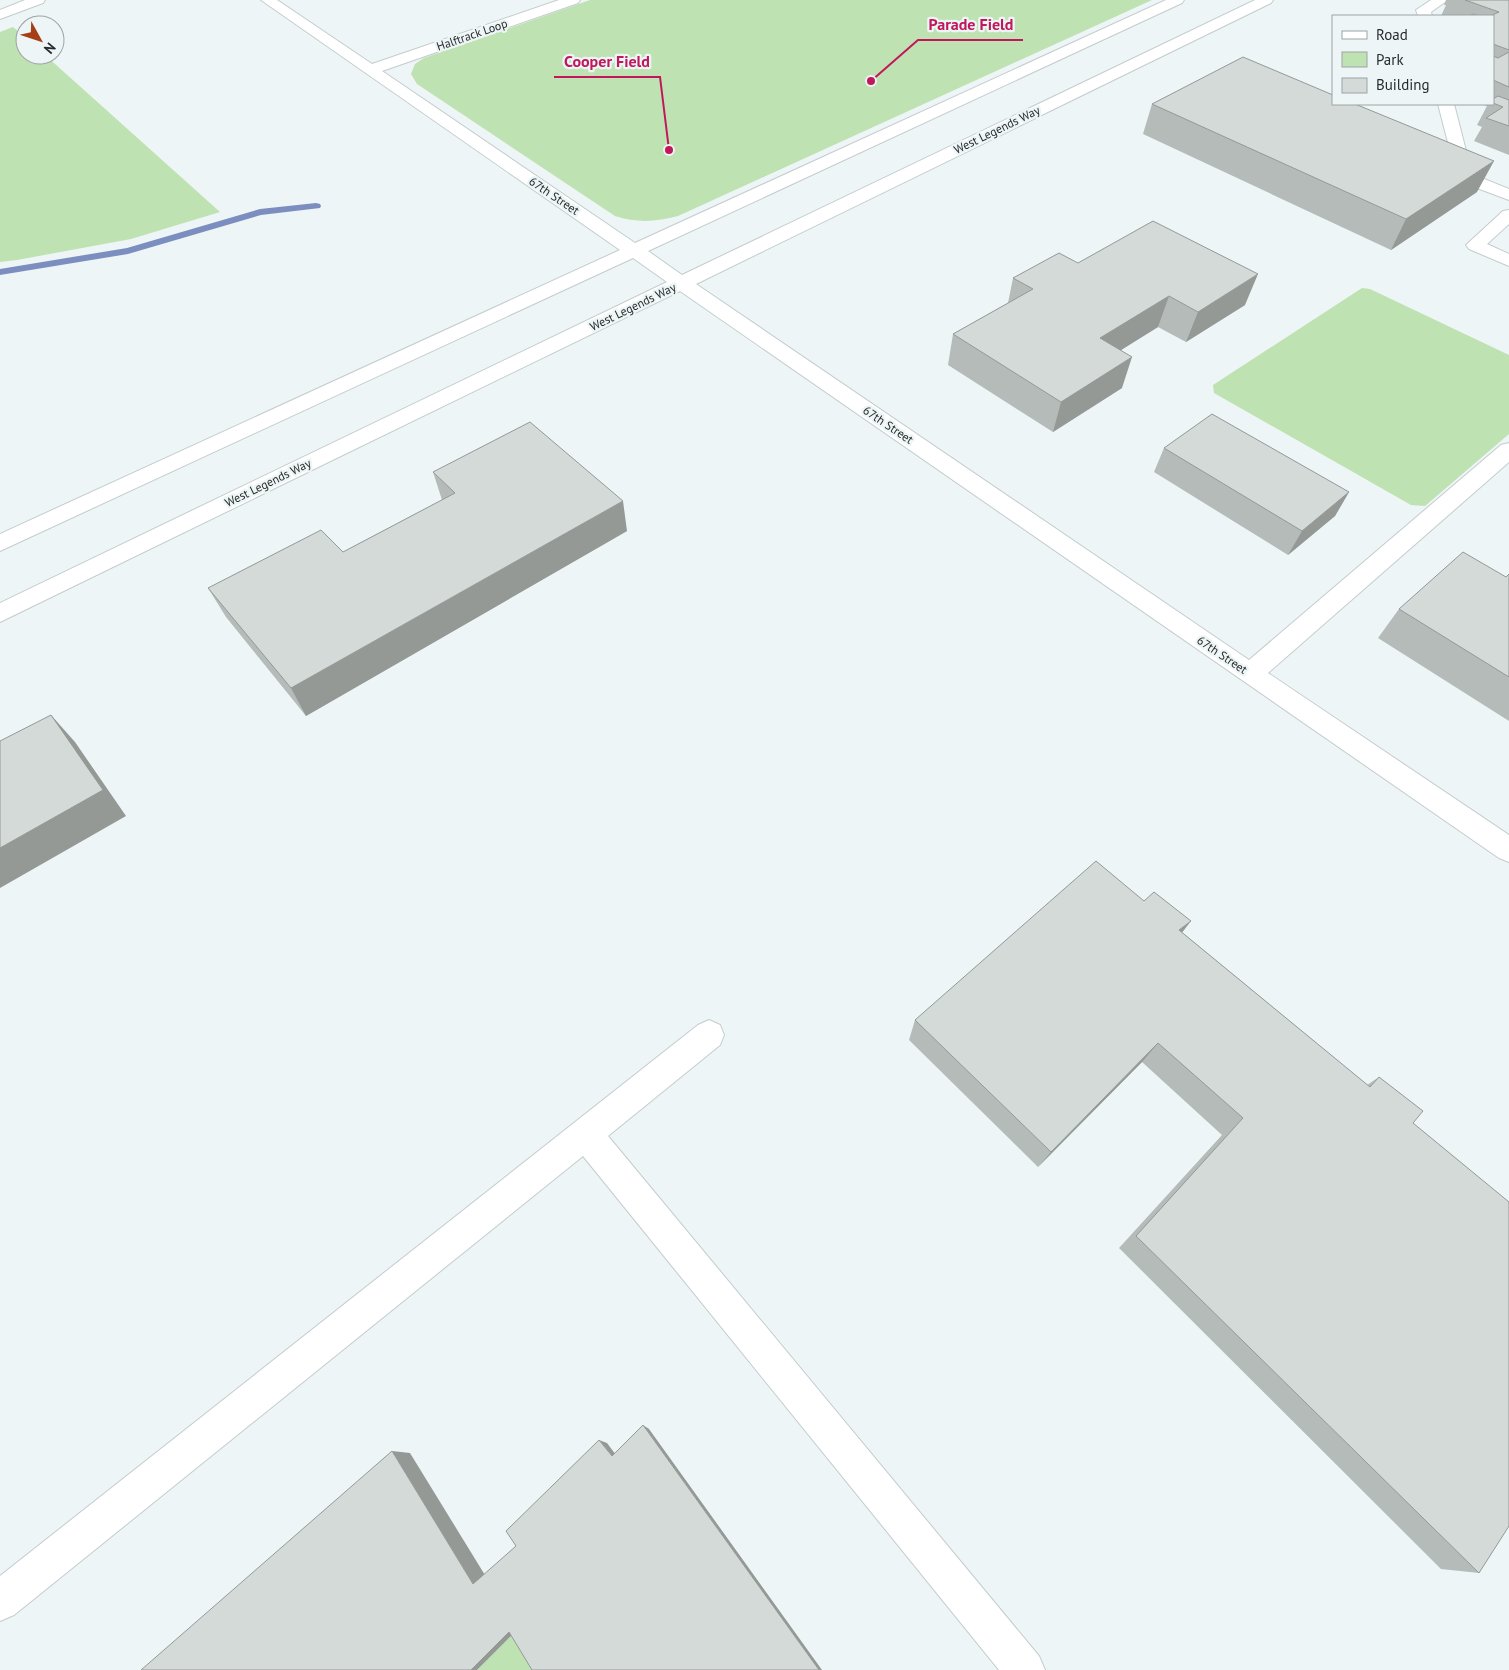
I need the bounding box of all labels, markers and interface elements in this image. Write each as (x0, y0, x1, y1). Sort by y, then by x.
callout: Parade Field (918, 9, 1023, 40)
text: Parade Field (929, 14, 1013, 34)
north arrow (15, 15, 65, 65)
street label: Halftrack Loop (434, 15, 509, 54)
legend (1332, 15, 1494, 105)
text: Road (1376, 25, 1408, 44)
text: N (40, 39, 60, 58)
callout: Cooper Field (554, 46, 660, 77)
text: Park (1376, 50, 1404, 69)
text: Cooper Field (564, 51, 650, 71)
text: Building (1376, 75, 1430, 94)
street label: West Legends Way (951, 102, 1043, 157)
street label: 67th Street (526, 173, 582, 218)
street label: West Legends Way (587, 279, 679, 334)
street label: 67th Street (860, 402, 916, 447)
street label: West Legends Way (222, 455, 314, 510)
street label: 67th Street (1194, 632, 1250, 677)

